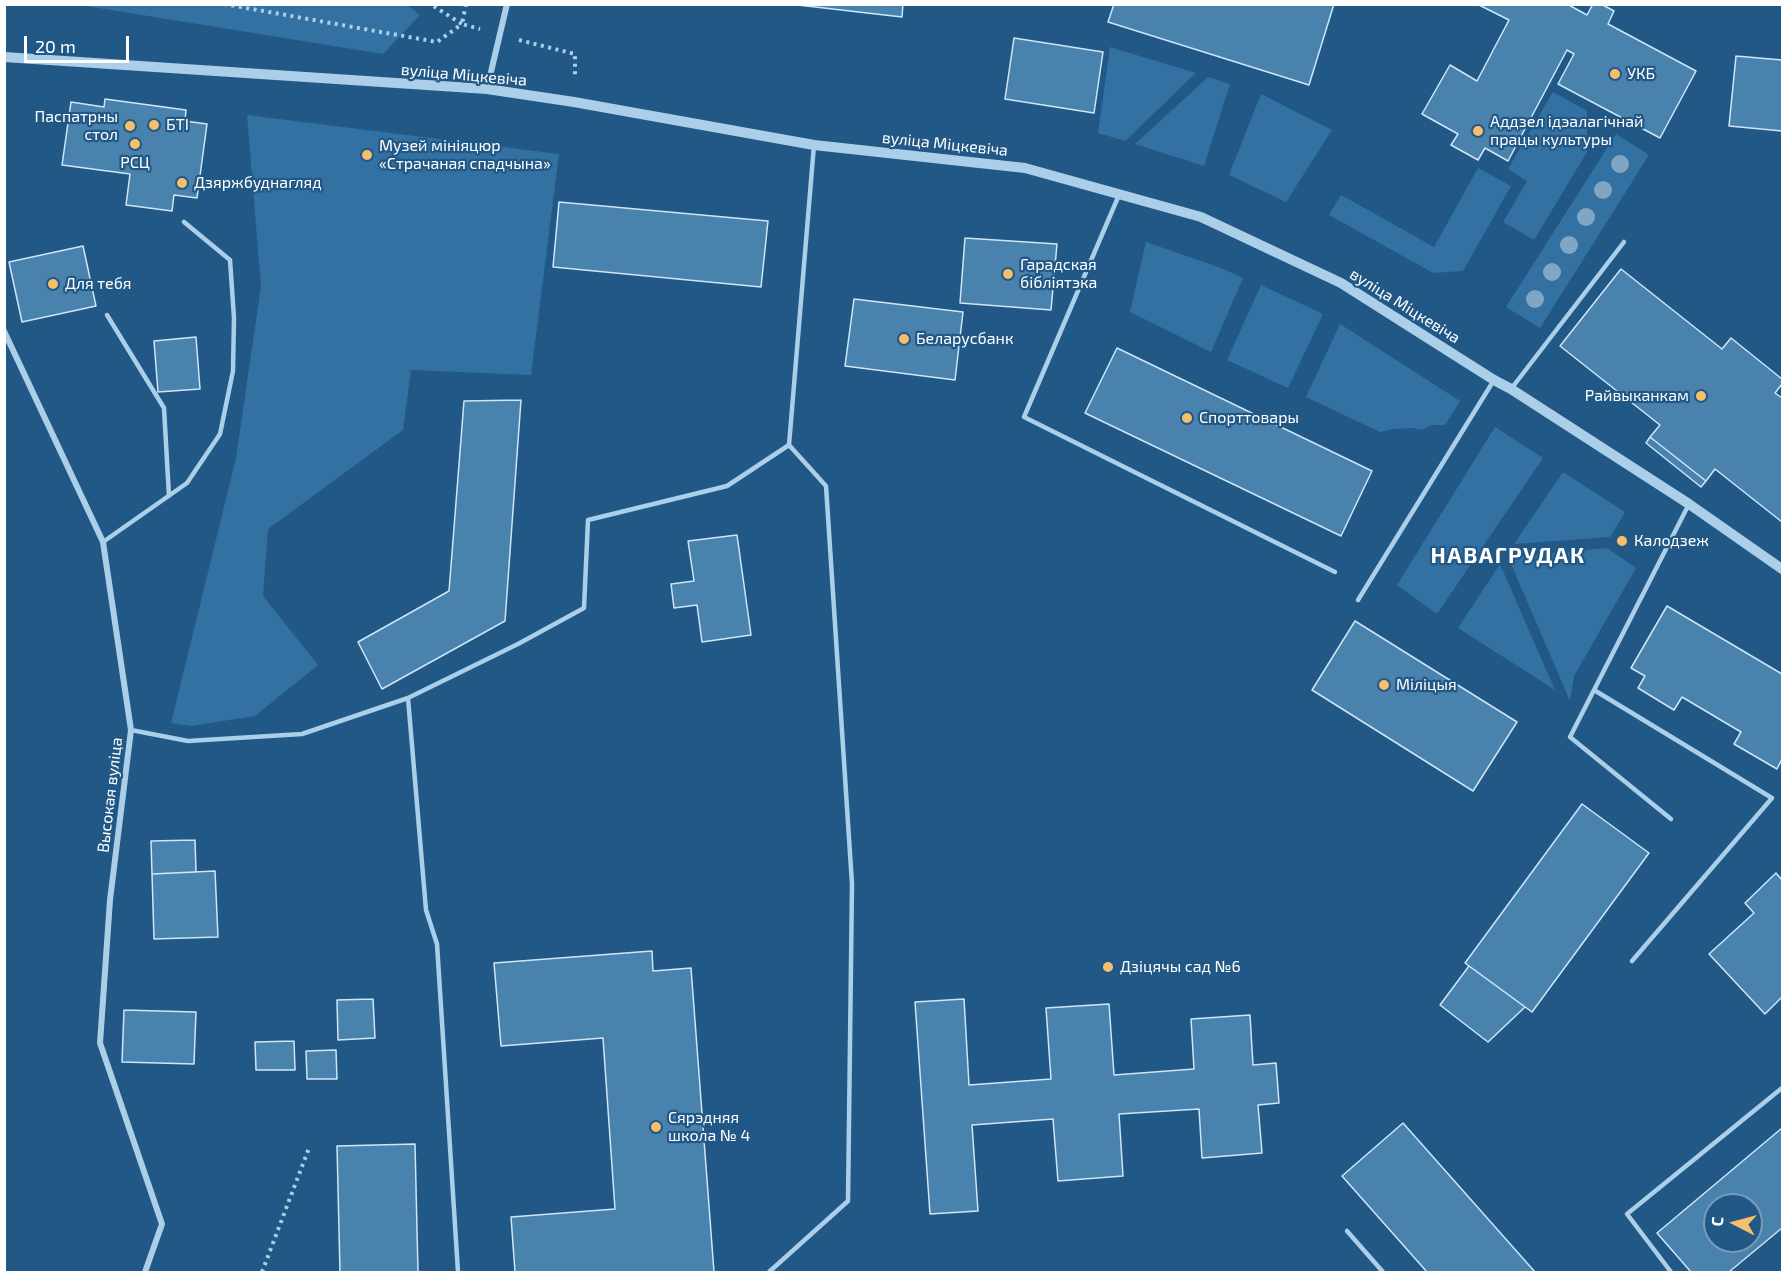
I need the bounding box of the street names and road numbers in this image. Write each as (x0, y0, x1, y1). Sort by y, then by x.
street label: вуліца Міцкевіча (400, 60, 528, 90)
street label: вуліца Міцкевіча (881, 128, 1009, 160)
street label: вуліца Міцкевіча (1346, 264, 1464, 348)
street label: Высокая вуліца (93, 736, 127, 854)

